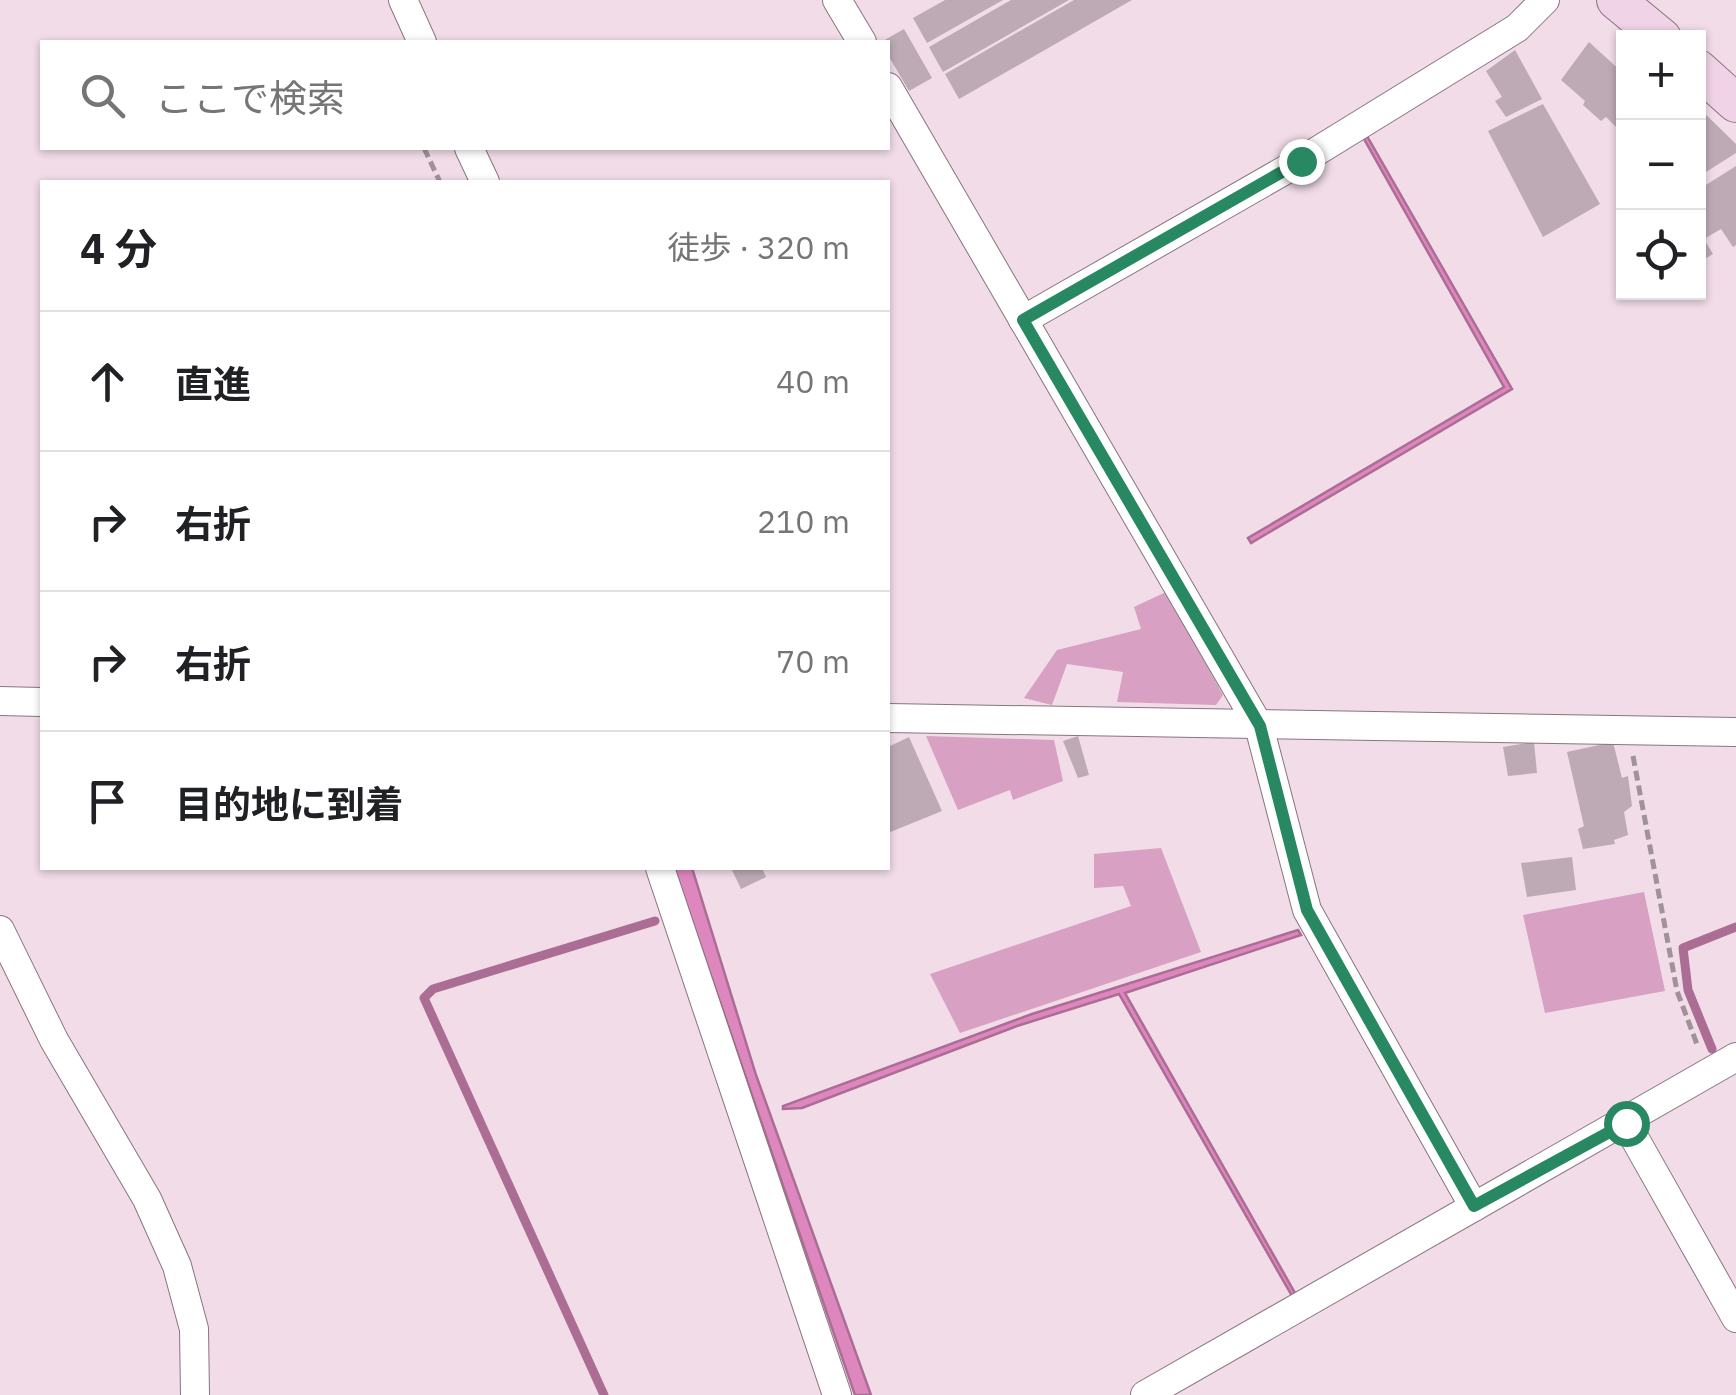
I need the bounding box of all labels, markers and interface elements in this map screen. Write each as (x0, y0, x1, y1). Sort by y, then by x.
map controls (1616, 30, 1706, 300)
button: + (1616, 30, 1706, 120)
search box (40, 40, 890, 150)
icon: search (75, 68, 130, 123)
text: ここで検索 (155, 73, 345, 122)
button: − (1616, 120, 1706, 210)
route end (1279, 139, 1325, 185)
button: locate (1616, 210, 1706, 300)
text: 4 分 (80, 221, 157, 276)
text: 徒歩 · 320 m (667, 226, 850, 268)
icon: ahead (80, 354, 135, 409)
text: 直進 (175, 359, 251, 408)
text: 40 m (776, 360, 850, 402)
icon: right (80, 494, 135, 549)
text: 右折 (175, 499, 251, 548)
text: 210 m (757, 500, 850, 542)
icon: right (80, 634, 135, 689)
text: 右折 (175, 639, 251, 688)
text: 70 m (776, 640, 850, 682)
icon: arrive (80, 774, 135, 829)
text: 目的地に到着 (175, 779, 403, 828)
route start (1604, 1101, 1650, 1147)

